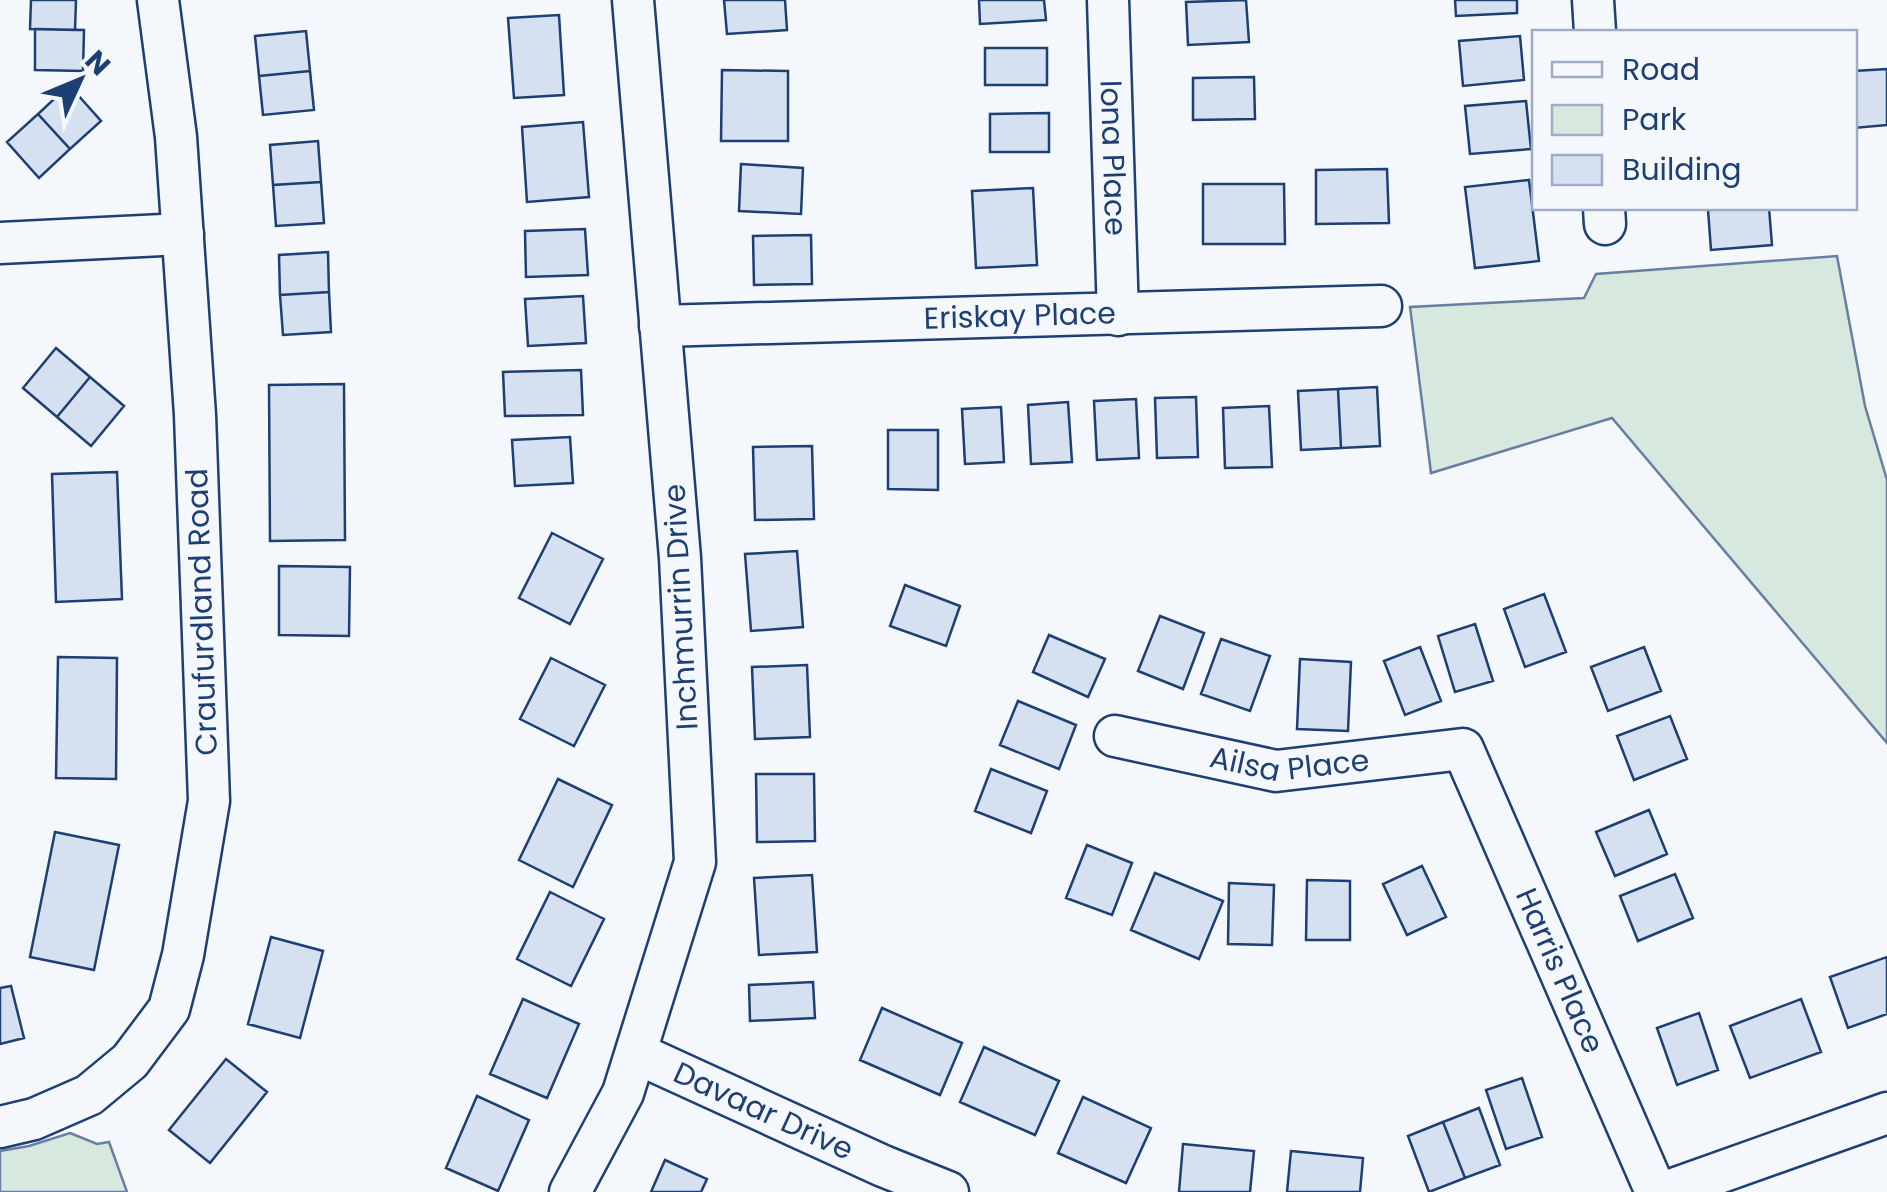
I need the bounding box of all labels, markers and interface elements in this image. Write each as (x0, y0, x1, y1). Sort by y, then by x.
north arrow (30, 30, 130, 130)
legend (1532, 30, 1857, 210)
text: N (76, 42, 119, 84)
text: Road (1622, 48, 1700, 91)
street label: Iona Place (1090, 79, 1137, 237)
text: Park (1622, 98, 1687, 141)
text: Building (1622, 148, 1742, 191)
street label: Eriskay Place (923, 291, 1116, 340)
street label: Craufurdland Road (175, 468, 228, 756)
street label: Inchmurrin Drive (653, 483, 708, 731)
street label: Ailsa Place (1206, 735, 1371, 792)
street label: Harris Place (1505, 881, 1615, 1060)
street label: Davaar Drive (667, 1051, 860, 1171)

